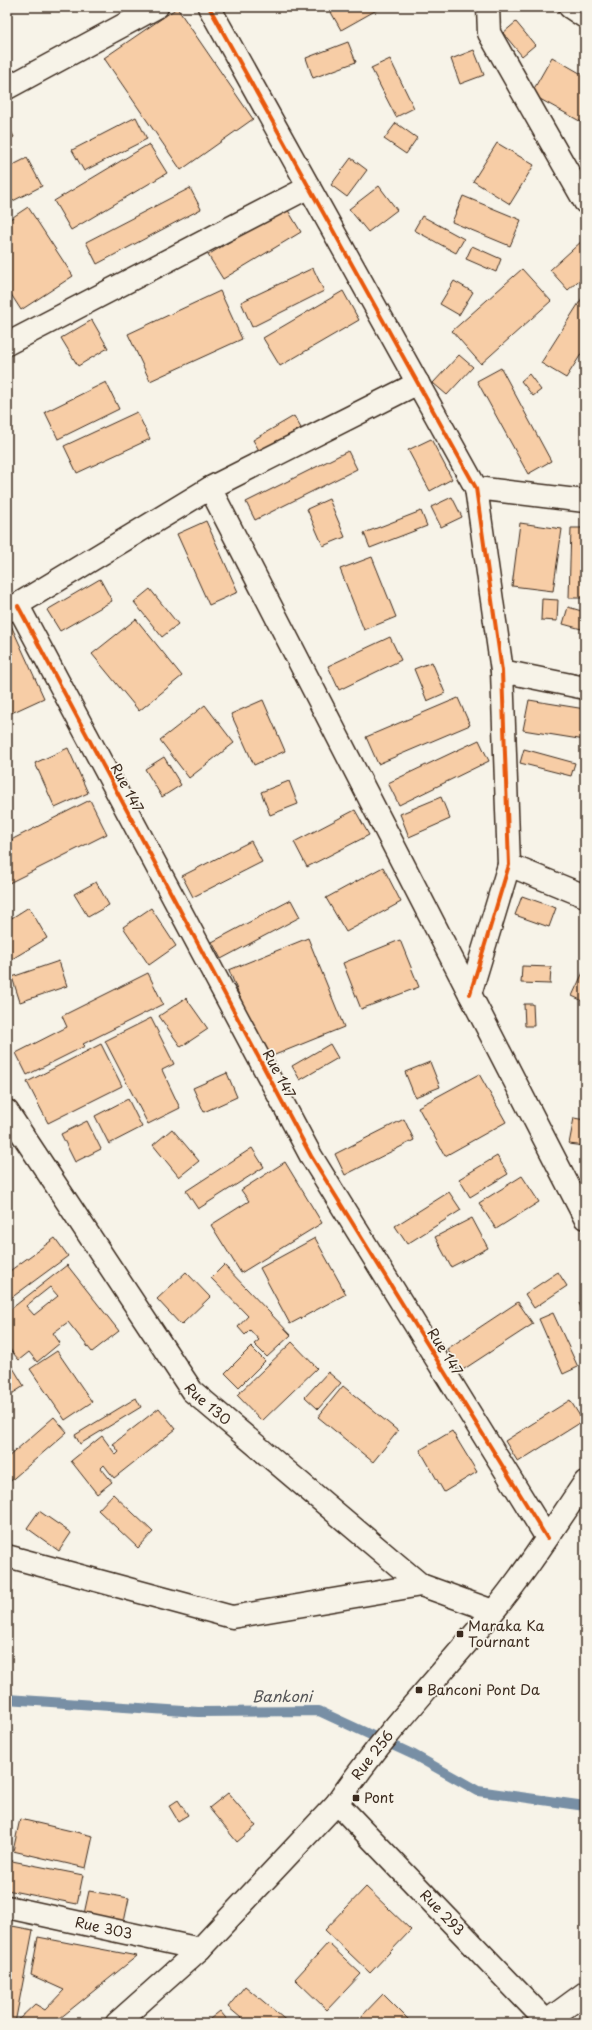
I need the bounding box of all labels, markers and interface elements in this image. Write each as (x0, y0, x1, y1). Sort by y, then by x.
street label: Rue 147 (106, 760, 149, 816)
street label: Rue 147 (258, 1046, 301, 1102)
street label: Rue 147 (423, 1324, 468, 1380)
street label: Rue 130 (180, 1379, 236, 1430)
place label: Maraka Ka Tournant (468, 1615, 544, 1652)
marker: Maraka Ka Tournant (455, 1629, 465, 1639)
place label: Banconi Pont Da (427, 1679, 540, 1700)
water label: Bankoni (252, 1684, 315, 1707)
marker: Banconi Pont Da (414, 1685, 424, 1695)
street label: Rue 256 (346, 1725, 398, 1784)
place label: Pont (364, 1787, 394, 1808)
marker: Pont (351, 1793, 361, 1803)
street label: Rue 293 (415, 1885, 470, 1940)
street label: Rue 303 (73, 1911, 135, 1944)

